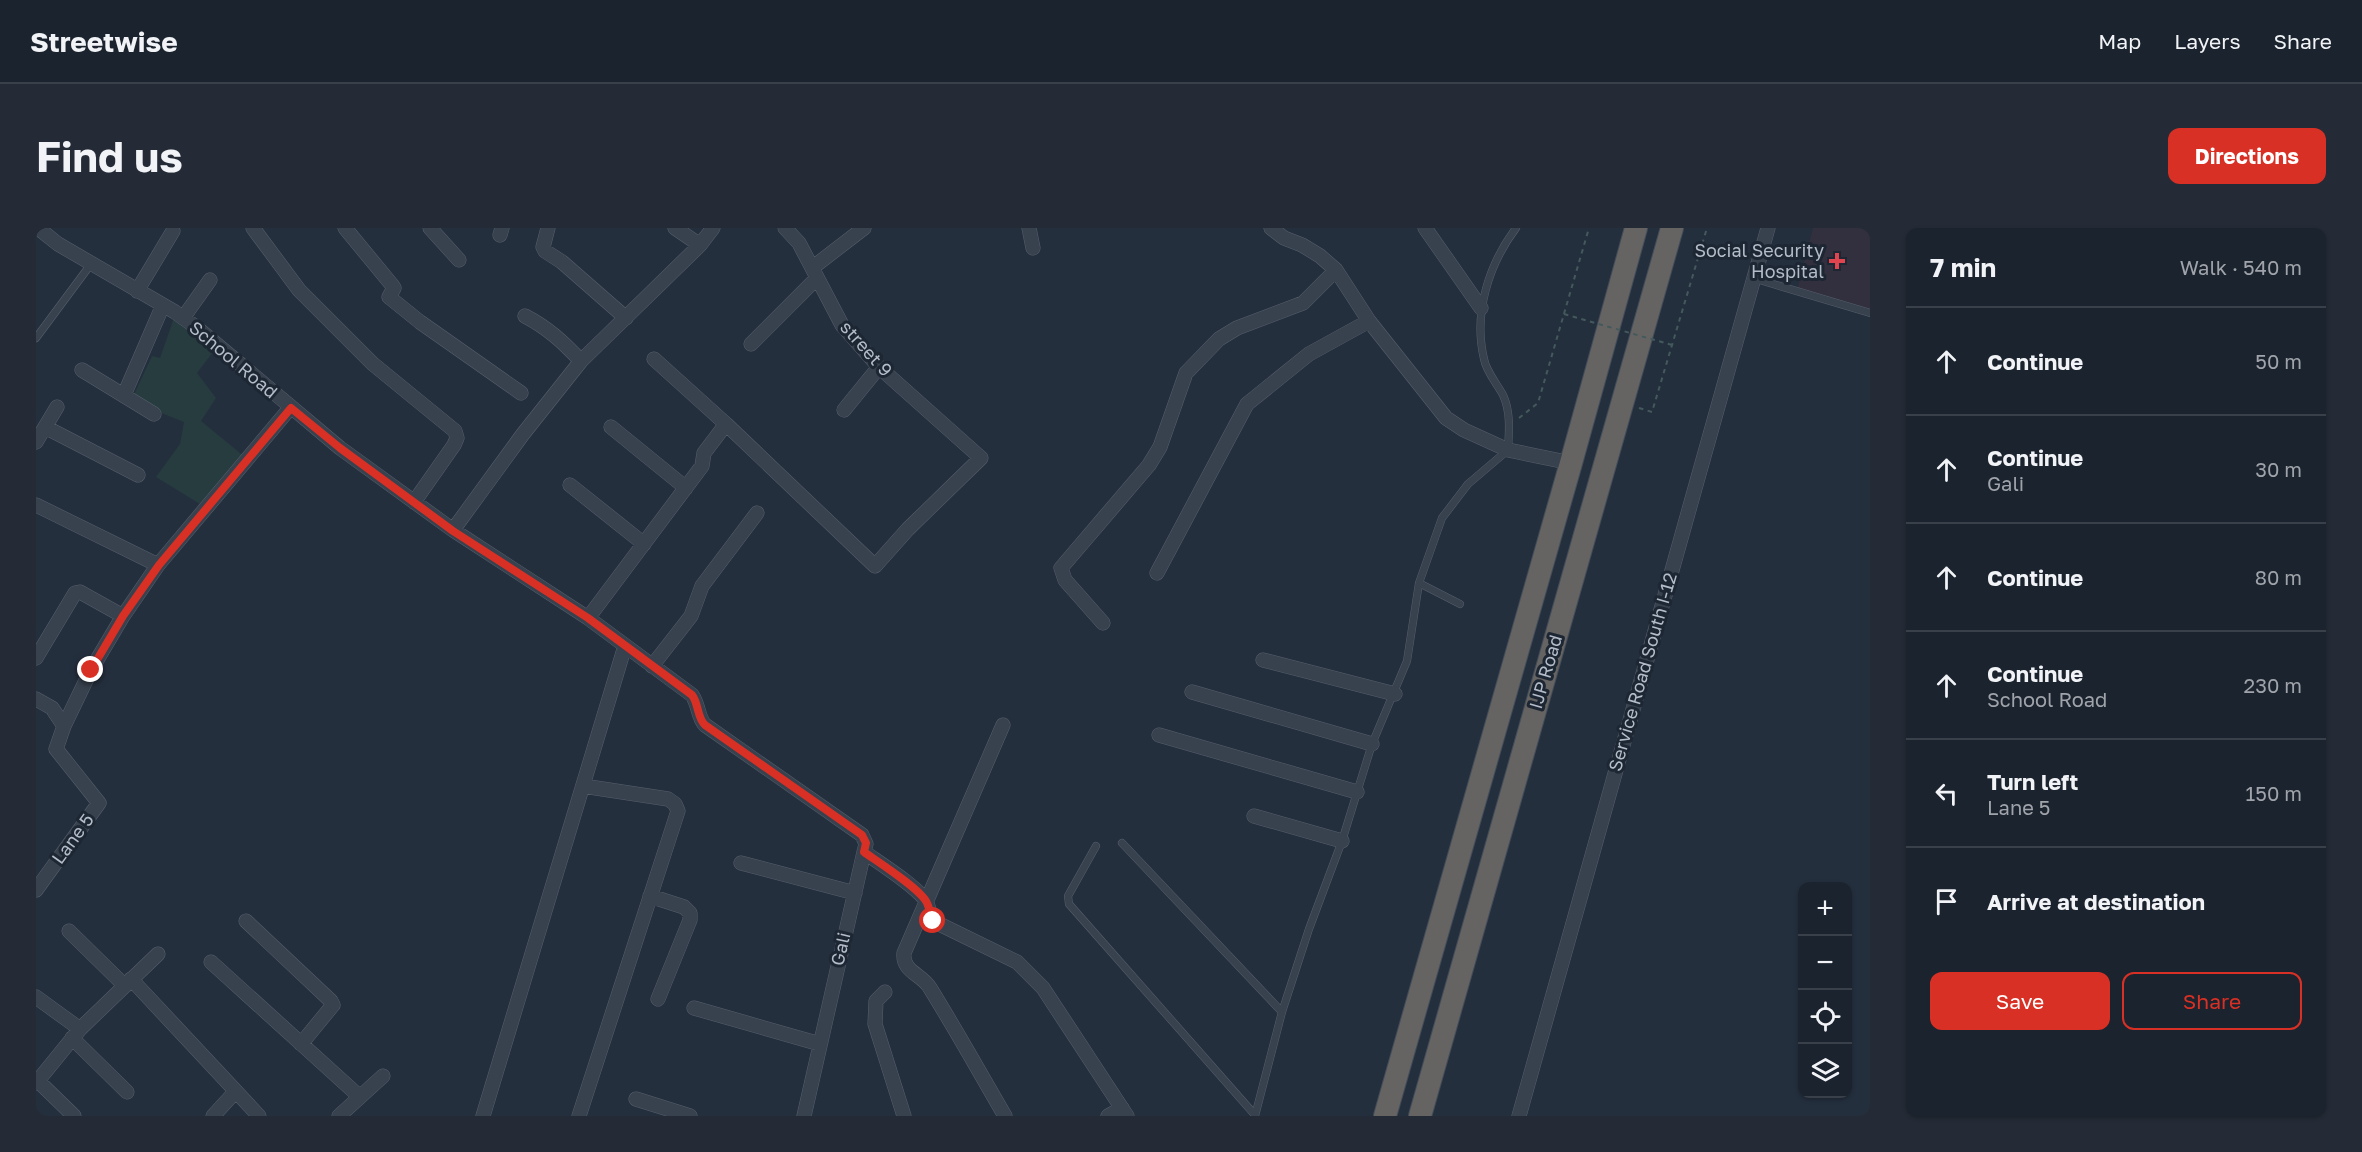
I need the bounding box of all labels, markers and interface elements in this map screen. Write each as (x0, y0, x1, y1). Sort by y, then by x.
text: Streetwise (30, 25, 178, 58)
text: Map (2098, 28, 2141, 54)
text: Layers (2174, 28, 2241, 54)
text: Share (2274, 28, 2332, 54)
button: Directions (2168, 128, 2326, 184)
text: Find us (36, 131, 183, 181)
place label: Social Security Hospital (1694, 239, 1824, 282)
marker: Social Security Hospital (1828, 252, 1846, 270)
text: 7 min (1930, 252, 1996, 283)
text: Walk · 540 m (2180, 255, 2302, 279)
street label: School Road (185, 316, 282, 402)
street label: street 9 (836, 316, 897, 381)
icon: ahead (1930, 345, 1963, 378)
text: Continue (1987, 348, 2083, 375)
text: 50 m (2255, 349, 2302, 373)
text: Continue (1987, 444, 2083, 471)
icon: ahead (1930, 453, 1963, 486)
text: 30 m (2255, 457, 2302, 481)
text: Gali (1987, 471, 2024, 495)
icon: ahead (1930, 561, 1963, 594)
text: Continue (1987, 564, 2083, 591)
text: 80 m (2255, 565, 2302, 589)
street label: Service Road South I-12 (1603, 570, 1681, 773)
street label: IJP Road (1524, 632, 1566, 711)
route end (77, 656, 103, 682)
text: Continue (1987, 660, 2083, 687)
icon: ahead (1930, 669, 1963, 702)
text: 230 m (2244, 673, 2302, 697)
text: School Road (1987, 687, 2107, 711)
text: Turn left (1987, 768, 2078, 795)
icon: left (1930, 777, 1963, 810)
text: 150 m (2246, 781, 2302, 805)
text: Lane 5 (1987, 795, 2050, 819)
street label: Lane 5 (47, 809, 98, 868)
map controls (1798, 882, 1852, 1098)
button: + (1798, 882, 1852, 936)
icon: arrive (1930, 885, 1963, 918)
text: Arrive at destination (1987, 888, 2205, 915)
route start (919, 907, 945, 933)
street label: Gali (826, 930, 855, 968)
button: − (1798, 936, 1852, 990)
button: Save (1930, 972, 2110, 1030)
button: Share (2122, 972, 2302, 1030)
button: locate (1798, 990, 1852, 1044)
button: layers (1798, 1044, 1852, 1098)

